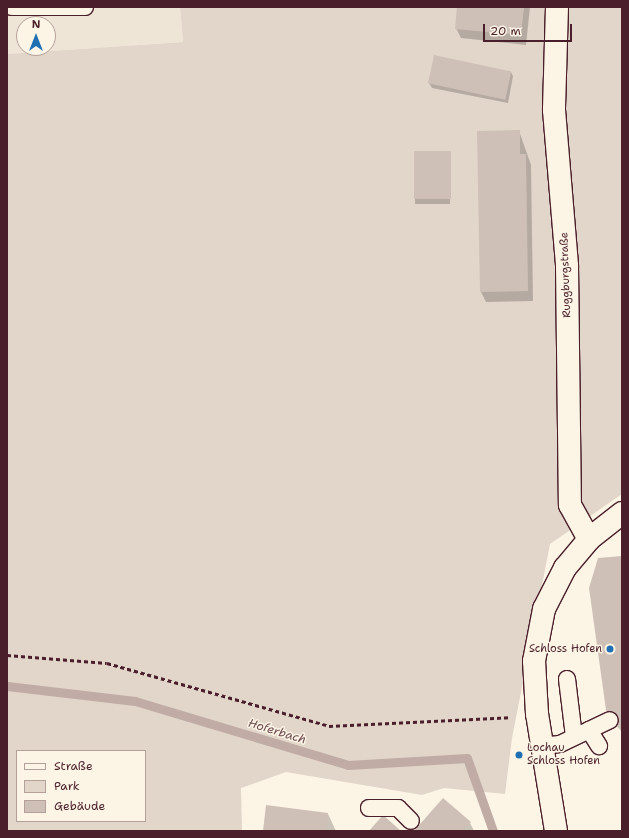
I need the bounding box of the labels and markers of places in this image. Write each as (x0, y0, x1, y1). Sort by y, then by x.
place label: Schloss Hofen (529, 642, 602, 656)
marker: Schloss Hofen (605, 644, 615, 654)
place label: Lochau Schloss Hofen (527, 742, 600, 768)
marker: Lochau Schloss Hofen (514, 750, 524, 760)

